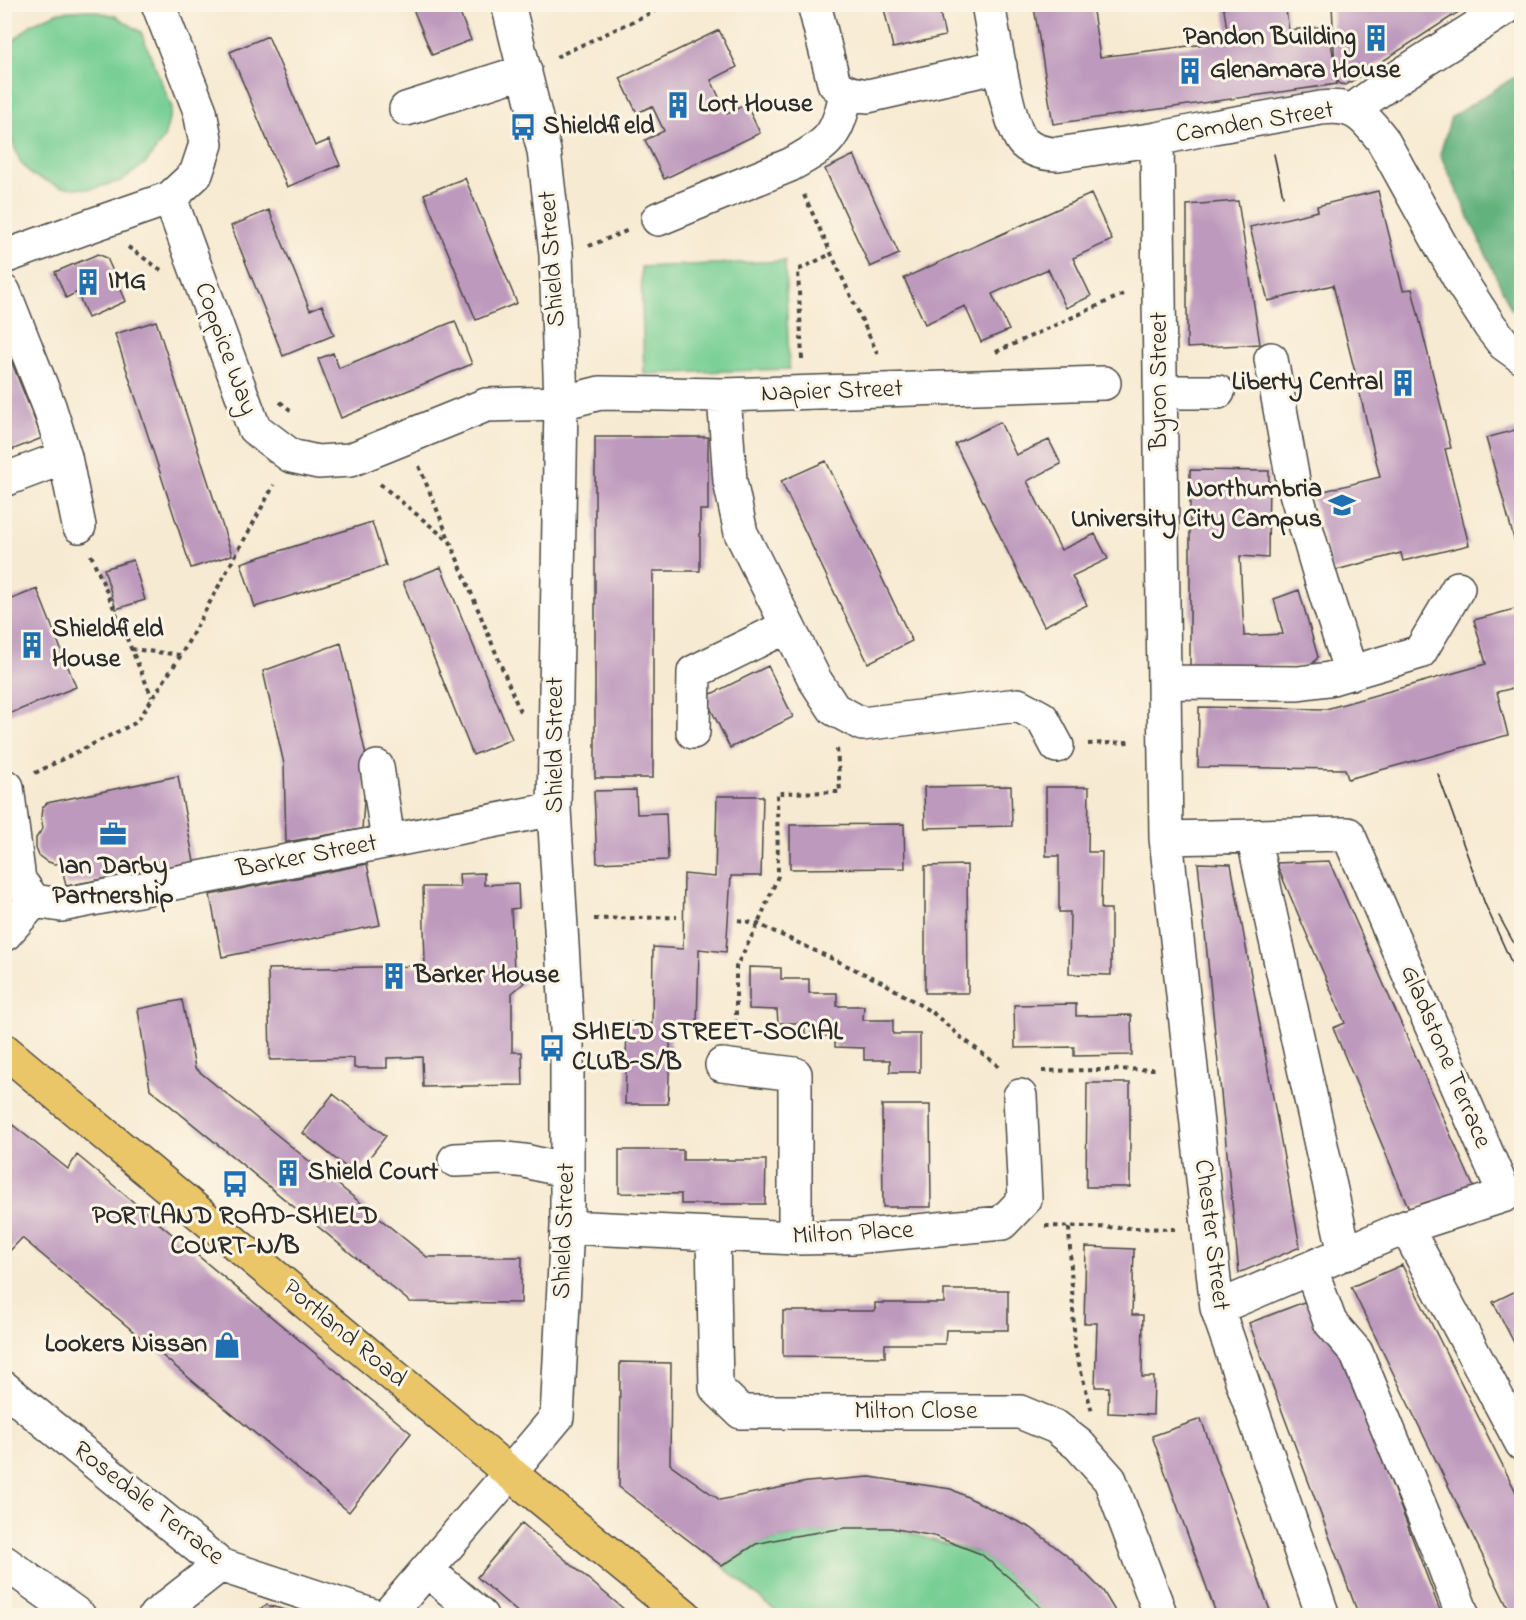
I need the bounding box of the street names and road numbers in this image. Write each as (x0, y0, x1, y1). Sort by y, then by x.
street label: Camden Street (1173, 92, 1337, 154)
street label: Shield Street (529, 189, 577, 328)
street label: Coppice Way (183, 277, 267, 421)
street label: Byron Street (1141, 312, 1179, 451)
street label: Napier Street (760, 371, 904, 413)
street label: Shield Street (537, 677, 575, 813)
street label: Barker Street (232, 825, 381, 889)
street label: Gladstone Terrace (1389, 960, 1501, 1155)
street label: Chester Street (1183, 1157, 1239, 1313)
street label: Shield Street (544, 1162, 586, 1300)
street label: Milton Place (791, 1212, 915, 1256)
street label: Portland Road (273, 1270, 415, 1398)
street label: Milton Close (854, 1393, 978, 1431)
street label: Rosedale Terrace (64, 1432, 232, 1576)

